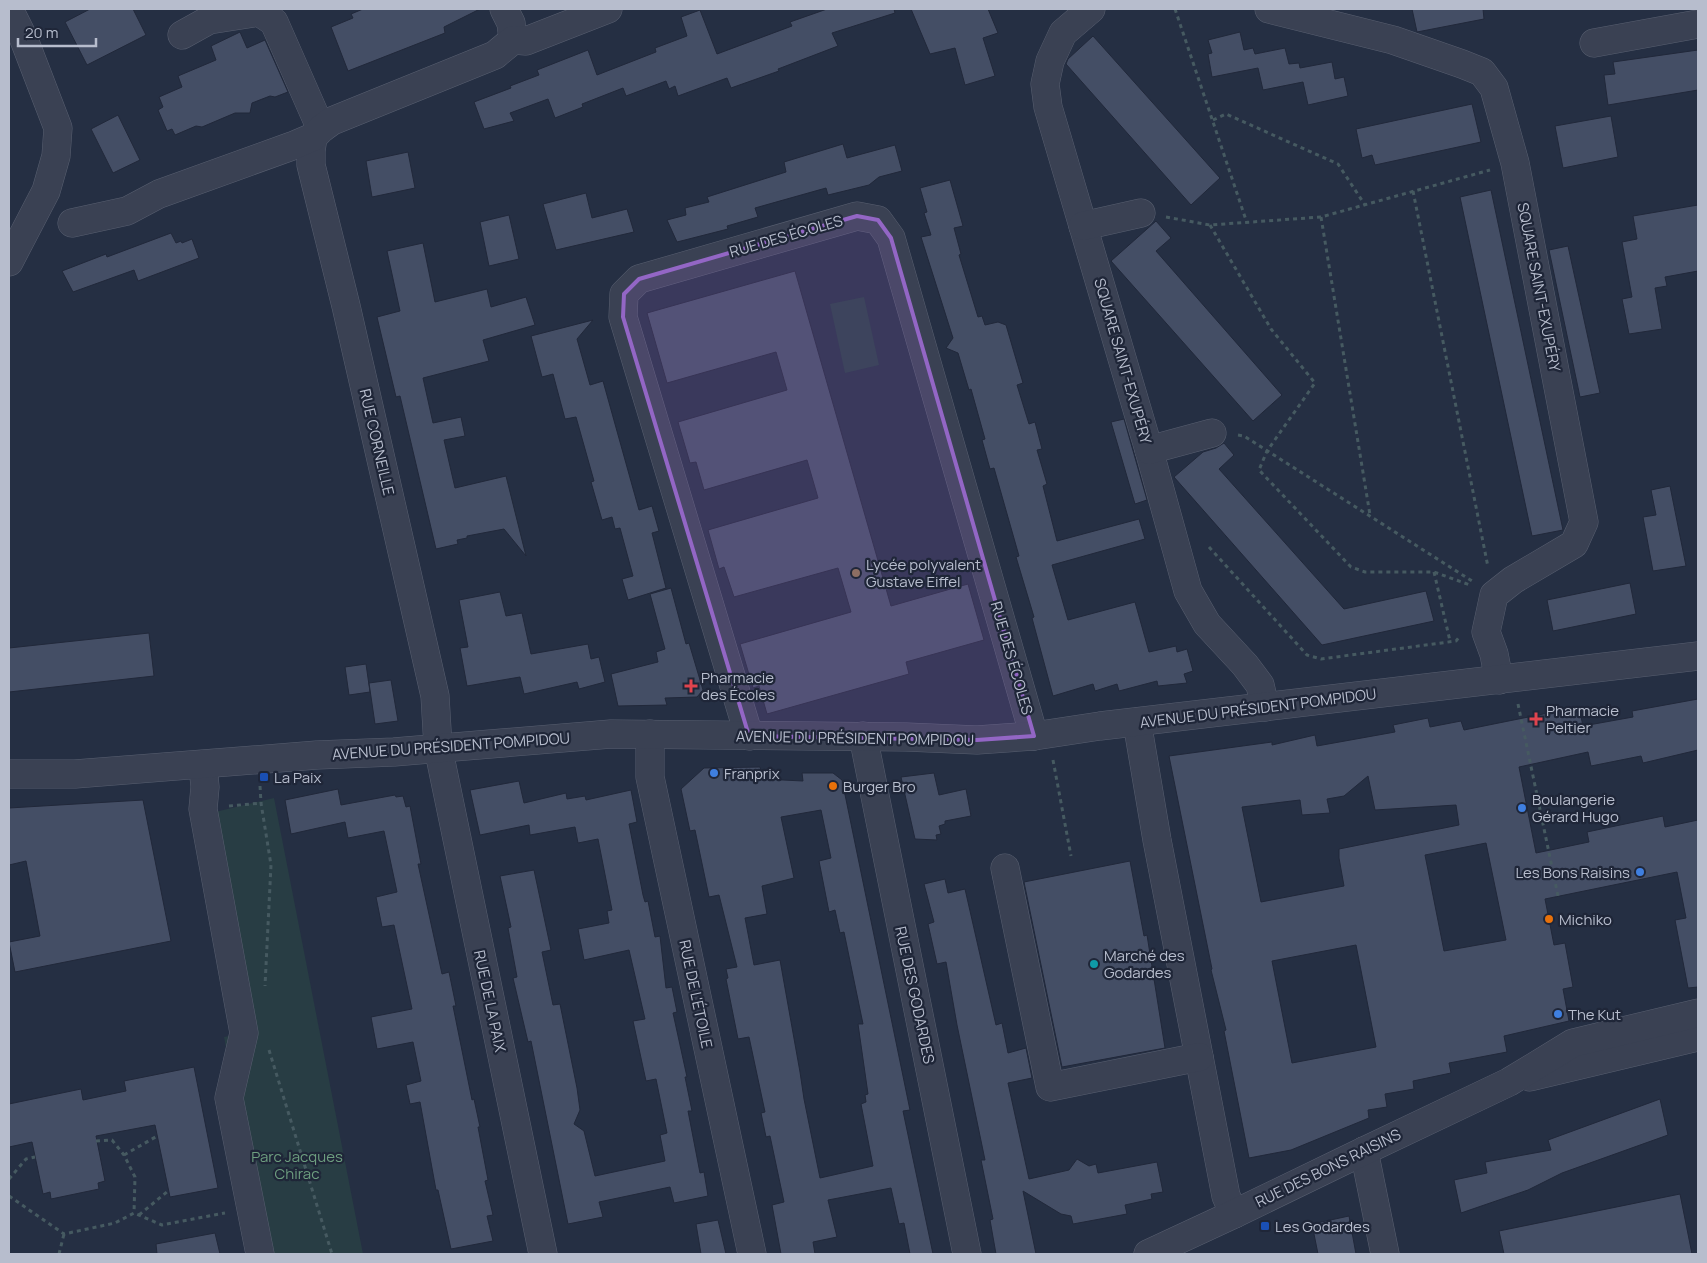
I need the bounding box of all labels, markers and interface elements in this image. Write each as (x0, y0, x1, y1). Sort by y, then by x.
scale bar (18, 15, 95, 47)
text: 20 m (25, 22, 58, 43)
street label: SQUARE SAINT-EXUPÉRY (1512, 201, 1566, 374)
street label: RUE DES ÉCOLES (727, 210, 845, 262)
street label: SQUARE SAINT-EXUPÉRY (1089, 276, 1157, 447)
street label: RUE CORNEILLE (355, 387, 399, 497)
place label: Lycée polyvalent Gustave Eiffel (866, 554, 981, 592)
marker: Lycée polyvalent Gustave Eiffel (850, 567, 862, 579)
street label: RUE DES ÉCOLES (986, 599, 1038, 717)
place label: Pharmacie des Écoles (701, 667, 775, 705)
marker: Pharmacie des Écoles (685, 680, 697, 692)
street label: AVENUE DU PRÉSIDENT POMPIDOU (1138, 683, 1378, 733)
place label: Pharmacie Peltier (1546, 700, 1619, 738)
marker: Pharmacie Peltier (1530, 713, 1542, 725)
street label: AVENUE DU PRÉSIDENT POMPIDOU (736, 725, 974, 751)
street label: AVENUE DU PRÉSIDENT POMPIDOU (331, 727, 571, 765)
place label: Franprix (724, 763, 780, 784)
place label: La Paix (274, 767, 322, 788)
marker: Franprix (708, 767, 720, 779)
marker: La Paix (258, 771, 270, 783)
place label: Burger Bro (843, 776, 916, 797)
marker: Burger Bro (827, 780, 839, 792)
place label: Boulangerie Gérard Hugo (1532, 789, 1619, 827)
marker: Boulangerie Gérard Hugo (1516, 802, 1528, 814)
place label: Les Bons Raisins (1515, 862, 1630, 883)
marker: Les Bons Raisins (1634, 866, 1646, 878)
place label: Michiko (1559, 909, 1612, 930)
marker: Michiko (1543, 913, 1555, 925)
street label: RUE DES GODARDES (890, 925, 940, 1065)
street label: RUE DE L'ÉTOILE (674, 938, 718, 1050)
place label: Marché des Godardes (1104, 945, 1185, 983)
street label: RUE DE LA PAIX (469, 948, 511, 1054)
marker: Marché des Godardes (1088, 958, 1100, 970)
place label: The Kut (1568, 1004, 1621, 1025)
marker: The Kut (1552, 1008, 1564, 1020)
street label: RUE DES BONS RAISINS (1252, 1124, 1404, 1212)
park label: Parc Jacques Chirac (251, 1146, 343, 1184)
place label: Les Godardes (1275, 1216, 1370, 1237)
marker: Les Godardes (1259, 1220, 1271, 1232)

